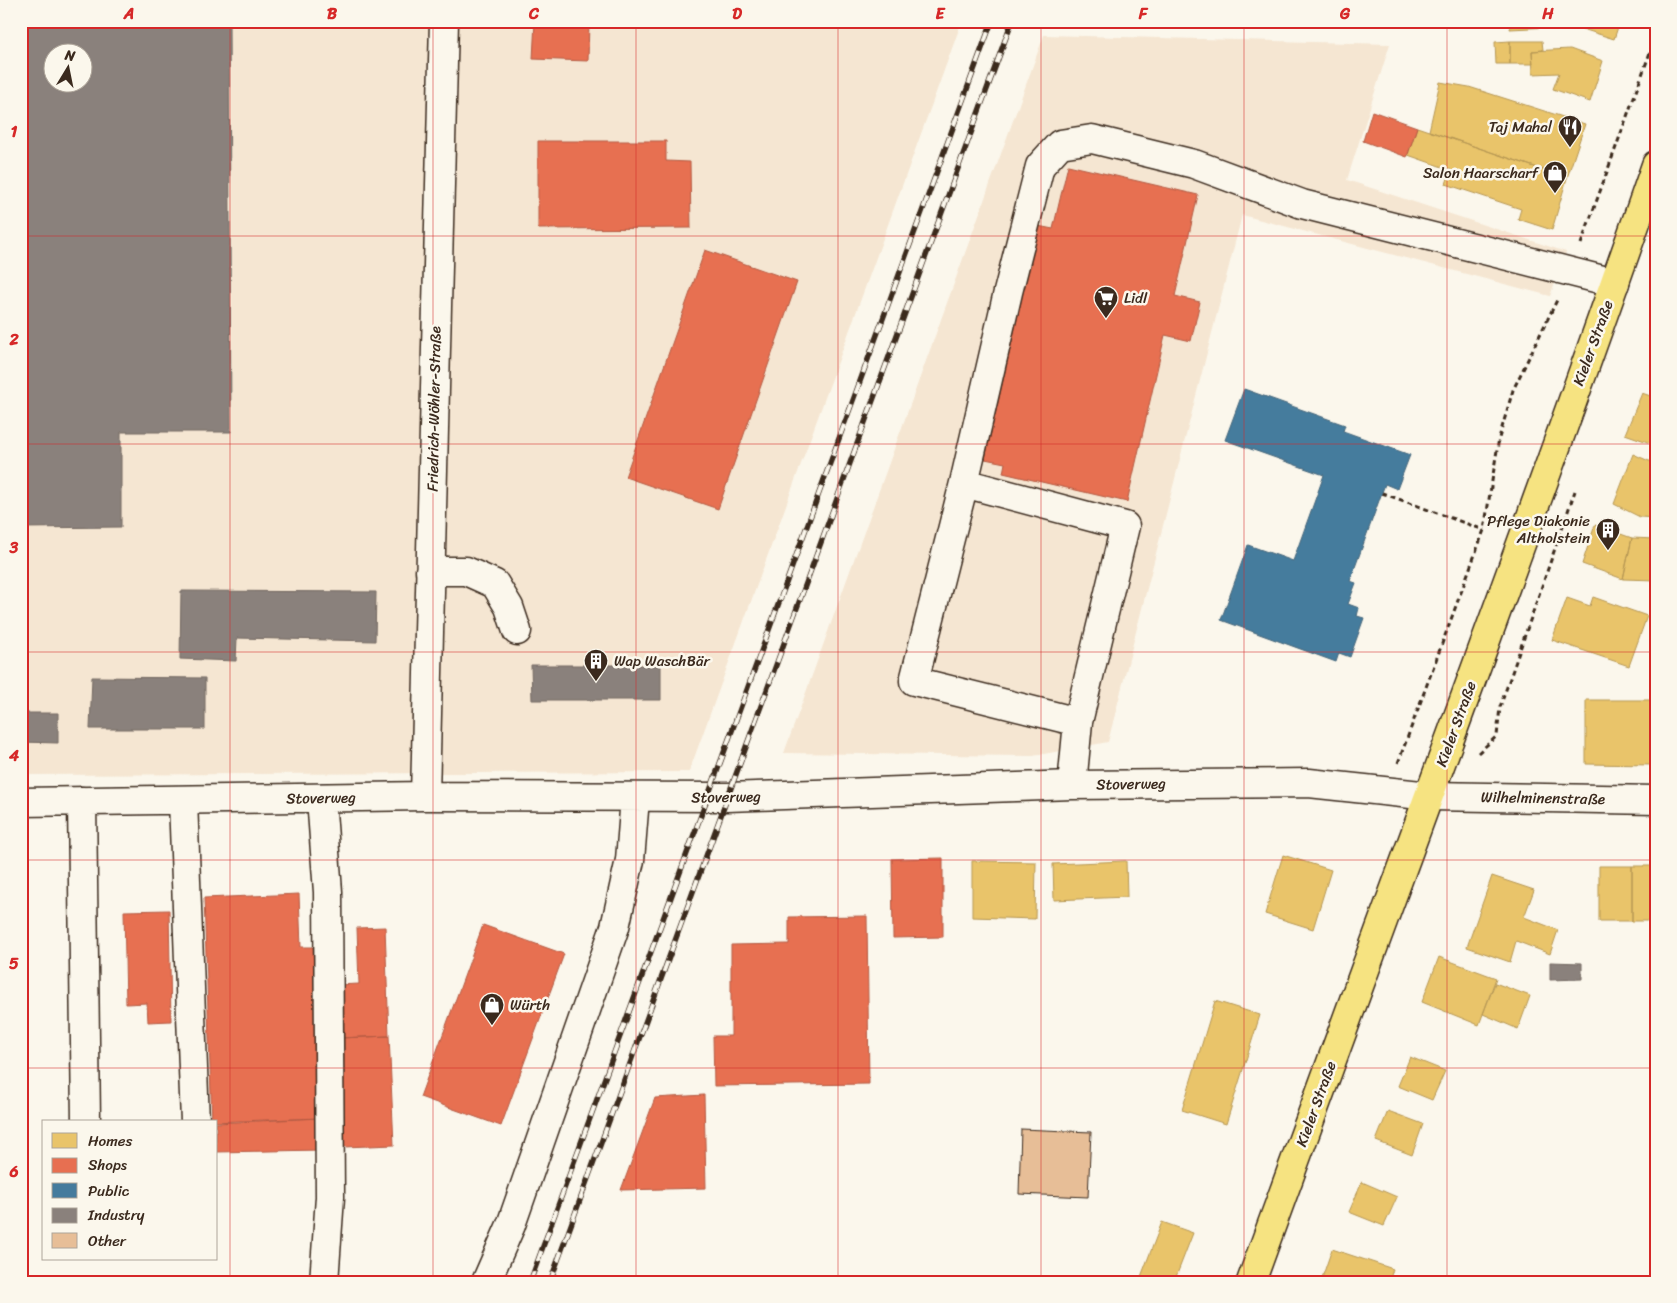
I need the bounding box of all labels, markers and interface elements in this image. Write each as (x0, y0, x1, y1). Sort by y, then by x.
text: A (123, 0, 134, 28)
text: B (327, 0, 338, 28)
text: C (528, 0, 540, 28)
text: D (732, 0, 742, 28)
text: E (936, 0, 946, 28)
text: F (1138, 0, 1149, 28)
text: G (1339, 0, 1351, 28)
text: H (1541, 0, 1554, 28)
north arrow (42, 42, 92, 92)
text: N (62, 42, 77, 69)
place label: Taj Mahal (1489, 114, 1553, 140)
restaurant icon: Taj Mahal (1557, 114, 1583, 148)
text: 1 (11, 117, 18, 146)
place label: Salon Haarscharf (1423, 160, 1539, 186)
shop icon: Salon Haarscharf (1542, 160, 1568, 194)
supermarket icon: Lidl (1093, 285, 1119, 319)
place label: Lidl (1124, 285, 1148, 311)
street label: Kieler Straße (1565, 296, 1621, 390)
text: 2 (8, 325, 19, 354)
street label: Friedrich-Wöhler-Straße (420, 326, 448, 492)
place label: Pflege Diakonie Altholstein (1487, 508, 1590, 551)
building icon: Pflege Diakonie Altholstein (1595, 517, 1621, 551)
text: 3 (9, 533, 19, 562)
building icon: Wap WaschBär (583, 648, 609, 682)
place label: Wap WaschBär (614, 648, 711, 674)
street label: Kieler Straße (1428, 677, 1484, 771)
text: 4 (8, 741, 19, 770)
street label: Stoverweg (1096, 770, 1166, 798)
street label: Stoverweg (691, 783, 761, 811)
street label: Stoverweg (286, 784, 356, 812)
street label: Wilhelminenstraße (1481, 784, 1605, 812)
text: 5 (9, 949, 19, 978)
shop icon: Würth (479, 992, 505, 1026)
place label: Würth (510, 992, 550, 1018)
street label: Kieler Straße (1288, 1057, 1344, 1151)
legend (42, 1120, 218, 1260)
text: Homes (88, 1128, 132, 1154)
text: Shops (88, 1152, 128, 1178)
text: 6 (8, 1157, 19, 1186)
text: Public (88, 1178, 130, 1204)
text: Industry (87, 1202, 145, 1228)
text: Other (88, 1228, 127, 1254)

